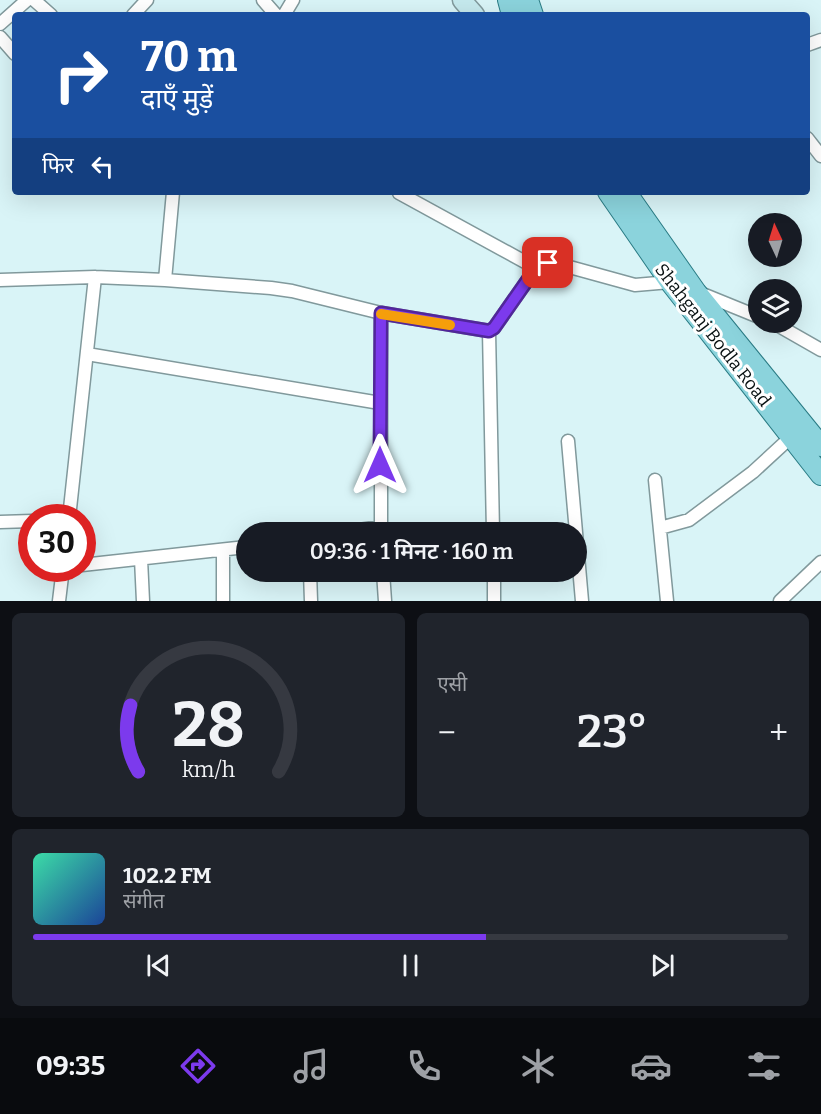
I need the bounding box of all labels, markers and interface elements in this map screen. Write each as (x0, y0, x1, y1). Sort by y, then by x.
text: 70 m (141, 32, 237, 82)
icon: right (42, 36, 120, 114)
text: दाएँ मुड़ें (141, 83, 213, 115)
icon: left (86, 150, 119, 183)
text: फिर (42, 152, 74, 179)
north arrow (748, 213, 802, 267)
map controls (748, 213, 802, 333)
pin (522, 237, 573, 288)
icon: arrive (531, 246, 564, 279)
street label: Shahganj Bodla Road (650, 259, 776, 411)
button: layers (748, 279, 802, 333)
position arrow (348, 433, 412, 497)
speed limit sign: 30 (18, 504, 96, 582)
text: 09:36 · 1 मिनट · 160 m (310, 538, 513, 565)
text: एसी (438, 672, 467, 696)
text: 28 (172, 688, 245, 763)
text: 23° (577, 705, 648, 759)
text: − (438, 713, 456, 753)
text: + (769, 713, 788, 753)
text: km/h (182, 757, 235, 783)
text: 102.2 FM (123, 862, 212, 889)
text: संगीत (123, 889, 164, 913)
icon: previous (142, 949, 175, 982)
icon: pause (394, 949, 427, 982)
icon: next (646, 949, 679, 982)
icon: directions (177, 1045, 219, 1087)
icon: music (290, 1045, 332, 1087)
icon: phone (403, 1045, 445, 1087)
icon: climate (517, 1045, 559, 1087)
icon: car (630, 1045, 672, 1087)
icon: filters (743, 1045, 785, 1087)
text: 09:35 (36, 1050, 105, 1082)

